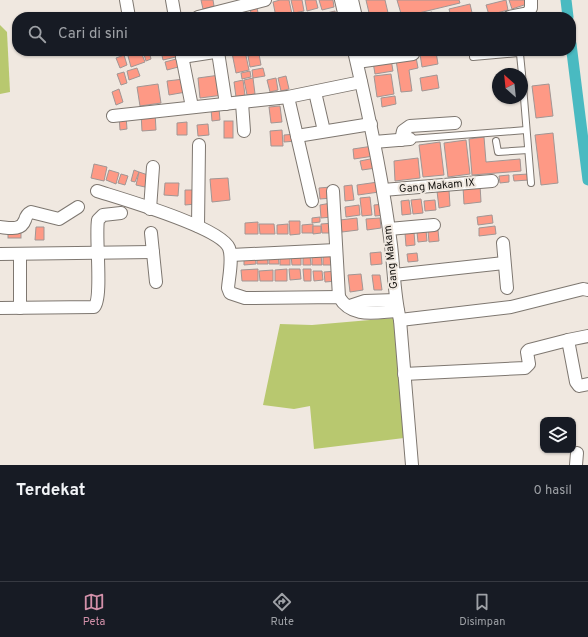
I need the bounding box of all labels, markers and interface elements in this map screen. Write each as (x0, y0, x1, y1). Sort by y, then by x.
search box (12, 12, 576, 56)
icon: search (26, 23, 48, 45)
text: Cari di sini (58, 25, 128, 44)
north arrow (492, 68, 528, 104)
street label: Gang Makam IX (399, 176, 476, 196)
street label: Gang Makam (381, 225, 401, 289)
map controls (540, 417, 576, 453)
button: layers (540, 417, 576, 453)
text: Terdekat (16, 480, 85, 502)
text: 0 hasil (534, 483, 572, 499)
tab: Peta (83, 591, 105, 629)
tab: Rute (271, 591, 294, 629)
tab: Disimpan (459, 591, 505, 629)

